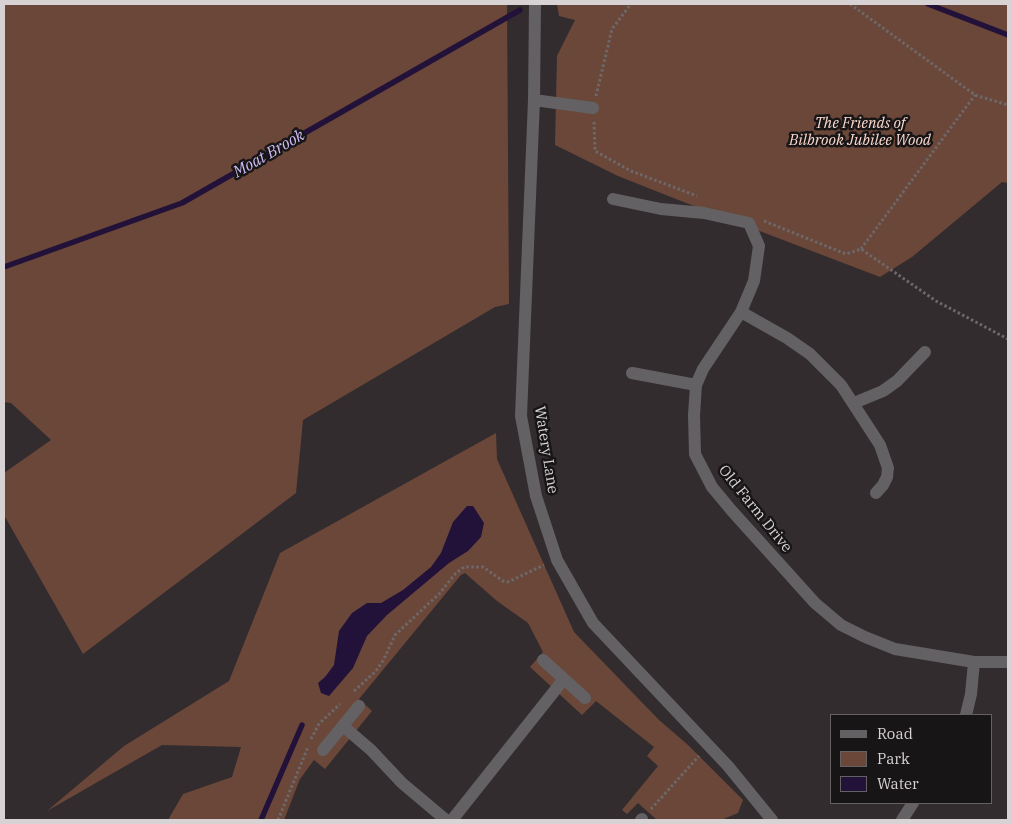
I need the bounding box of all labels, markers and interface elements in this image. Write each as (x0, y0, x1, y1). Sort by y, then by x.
park label: The Friends of Bilbrook Jubilee Wood (789, 115, 931, 150)
water label: Moat Brook (230, 126, 308, 182)
street label: Watery Lane (530, 405, 562, 495)
street label: Old Farm Drive (714, 462, 796, 556)
legend (830, 714, 992, 804)
text: Road (877, 724, 913, 743)
text: Park (877, 749, 910, 768)
text: Water (877, 774, 919, 793)

